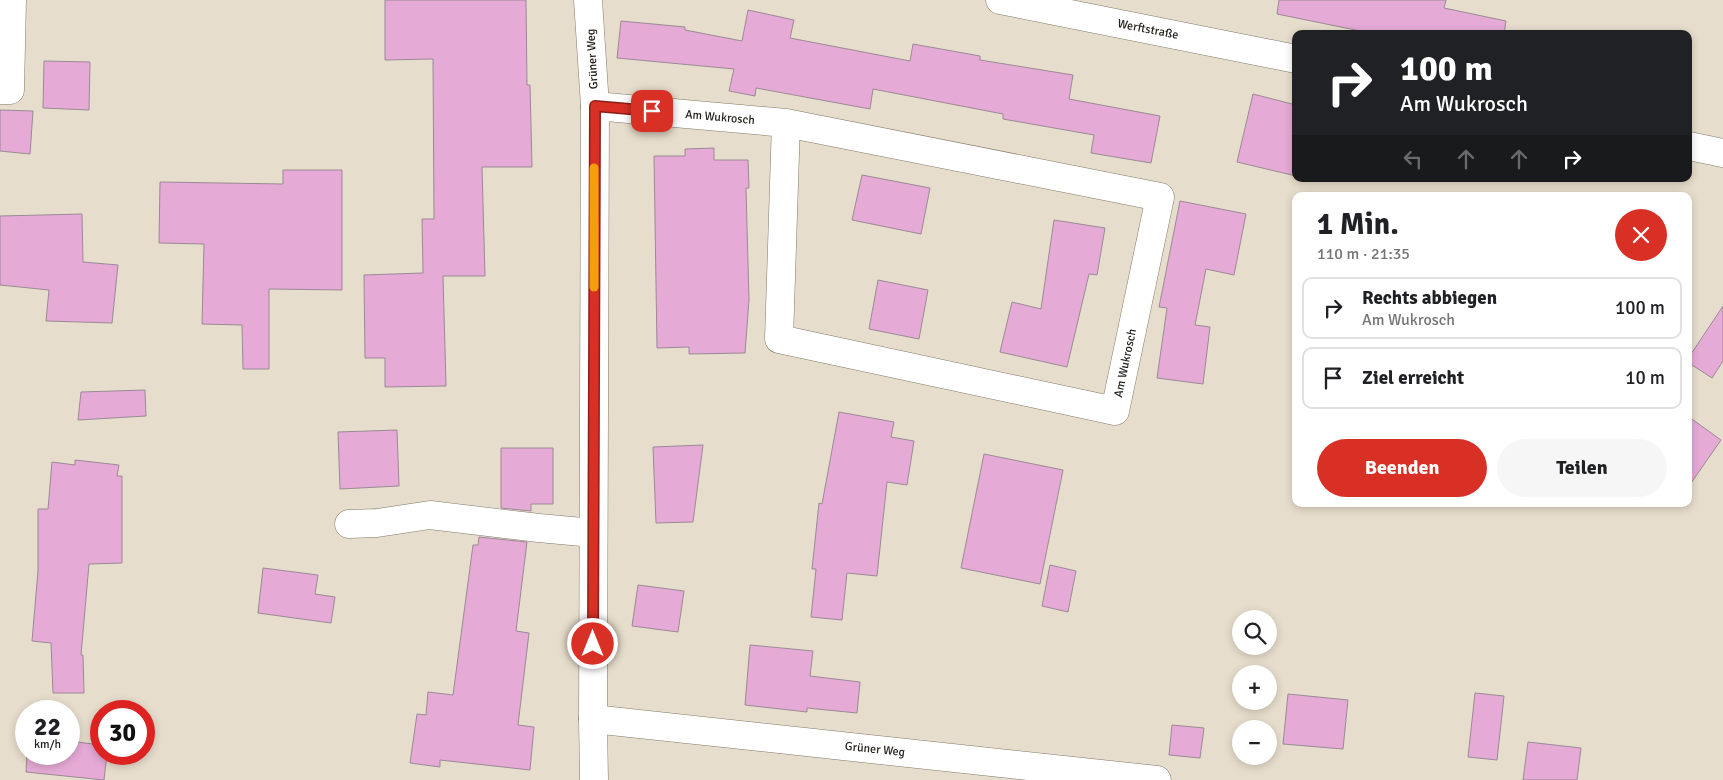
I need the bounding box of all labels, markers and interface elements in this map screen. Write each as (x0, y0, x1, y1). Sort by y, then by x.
street label: Werftstraße (1116, 16, 1180, 43)
street label: Grüner Weg (583, 28, 602, 90)
text: 100 m (1400, 47, 1493, 90)
icon: right (1317, 50, 1382, 115)
pin (631, 90, 673, 132)
text: Am Wukrosch (1400, 90, 1528, 117)
icon: arrive (638, 97, 666, 125)
street label: Am Wukrosch (685, 107, 755, 128)
icon: left (1399, 145, 1427, 173)
icon: ahead (1452, 145, 1480, 173)
icon: ahead (1505, 145, 1533, 173)
icon: right (1558, 145, 1586, 173)
text: 1 Min. (1317, 206, 1399, 243)
button: close (1615, 209, 1667, 261)
text: 110 m · 21:35 (1317, 244, 1410, 264)
text: Rechts abbiegen (1362, 286, 1497, 310)
icon: right (1319, 294, 1347, 322)
text: 100 m (1615, 296, 1665, 320)
text: Am Wukrosch (1362, 310, 1455, 330)
street label: Am Wukrosch (1111, 327, 1140, 399)
icon: arrive (1319, 364, 1347, 392)
text: Ziel erreicht (1362, 366, 1464, 390)
text: 10 m (1625, 366, 1665, 390)
button: Beenden (1317, 439, 1487, 497)
button: Teilen (1497, 439, 1667, 497)
map controls (1232, 610, 1277, 765)
button: search (1232, 610, 1277, 655)
position arrow (566, 617, 618, 669)
button: + (1232, 665, 1277, 710)
speed limit sign: 30 (90, 700, 155, 765)
text: 22 (34, 711, 61, 742)
button: − (1232, 720, 1277, 765)
text: km/h (34, 737, 61, 752)
street label: Grüner Weg (844, 739, 906, 760)

